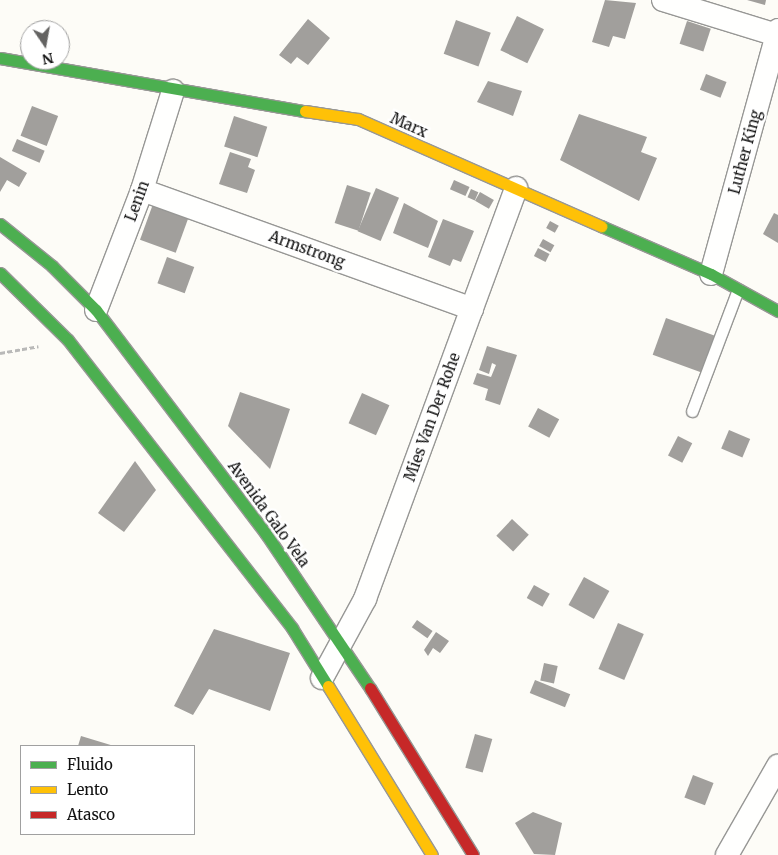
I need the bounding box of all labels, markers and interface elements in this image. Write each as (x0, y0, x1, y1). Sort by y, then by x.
north arrow (20, 20, 70, 70)
text: N (41, 49, 55, 69)
street label: Luther King (725, 108, 765, 196)
street label: Marx (388, 109, 430, 141)
street label: Lenin (121, 178, 153, 224)
street label: Armstrong (267, 227, 347, 271)
street label: Mies Van Der Rohe (400, 350, 464, 484)
street label: Avenida Galo Vela (224, 457, 314, 571)
legend (20, 745, 195, 835)
text: Fluido (67, 755, 113, 774)
text: Lento (67, 780, 108, 799)
text: Atasco (67, 805, 115, 824)

